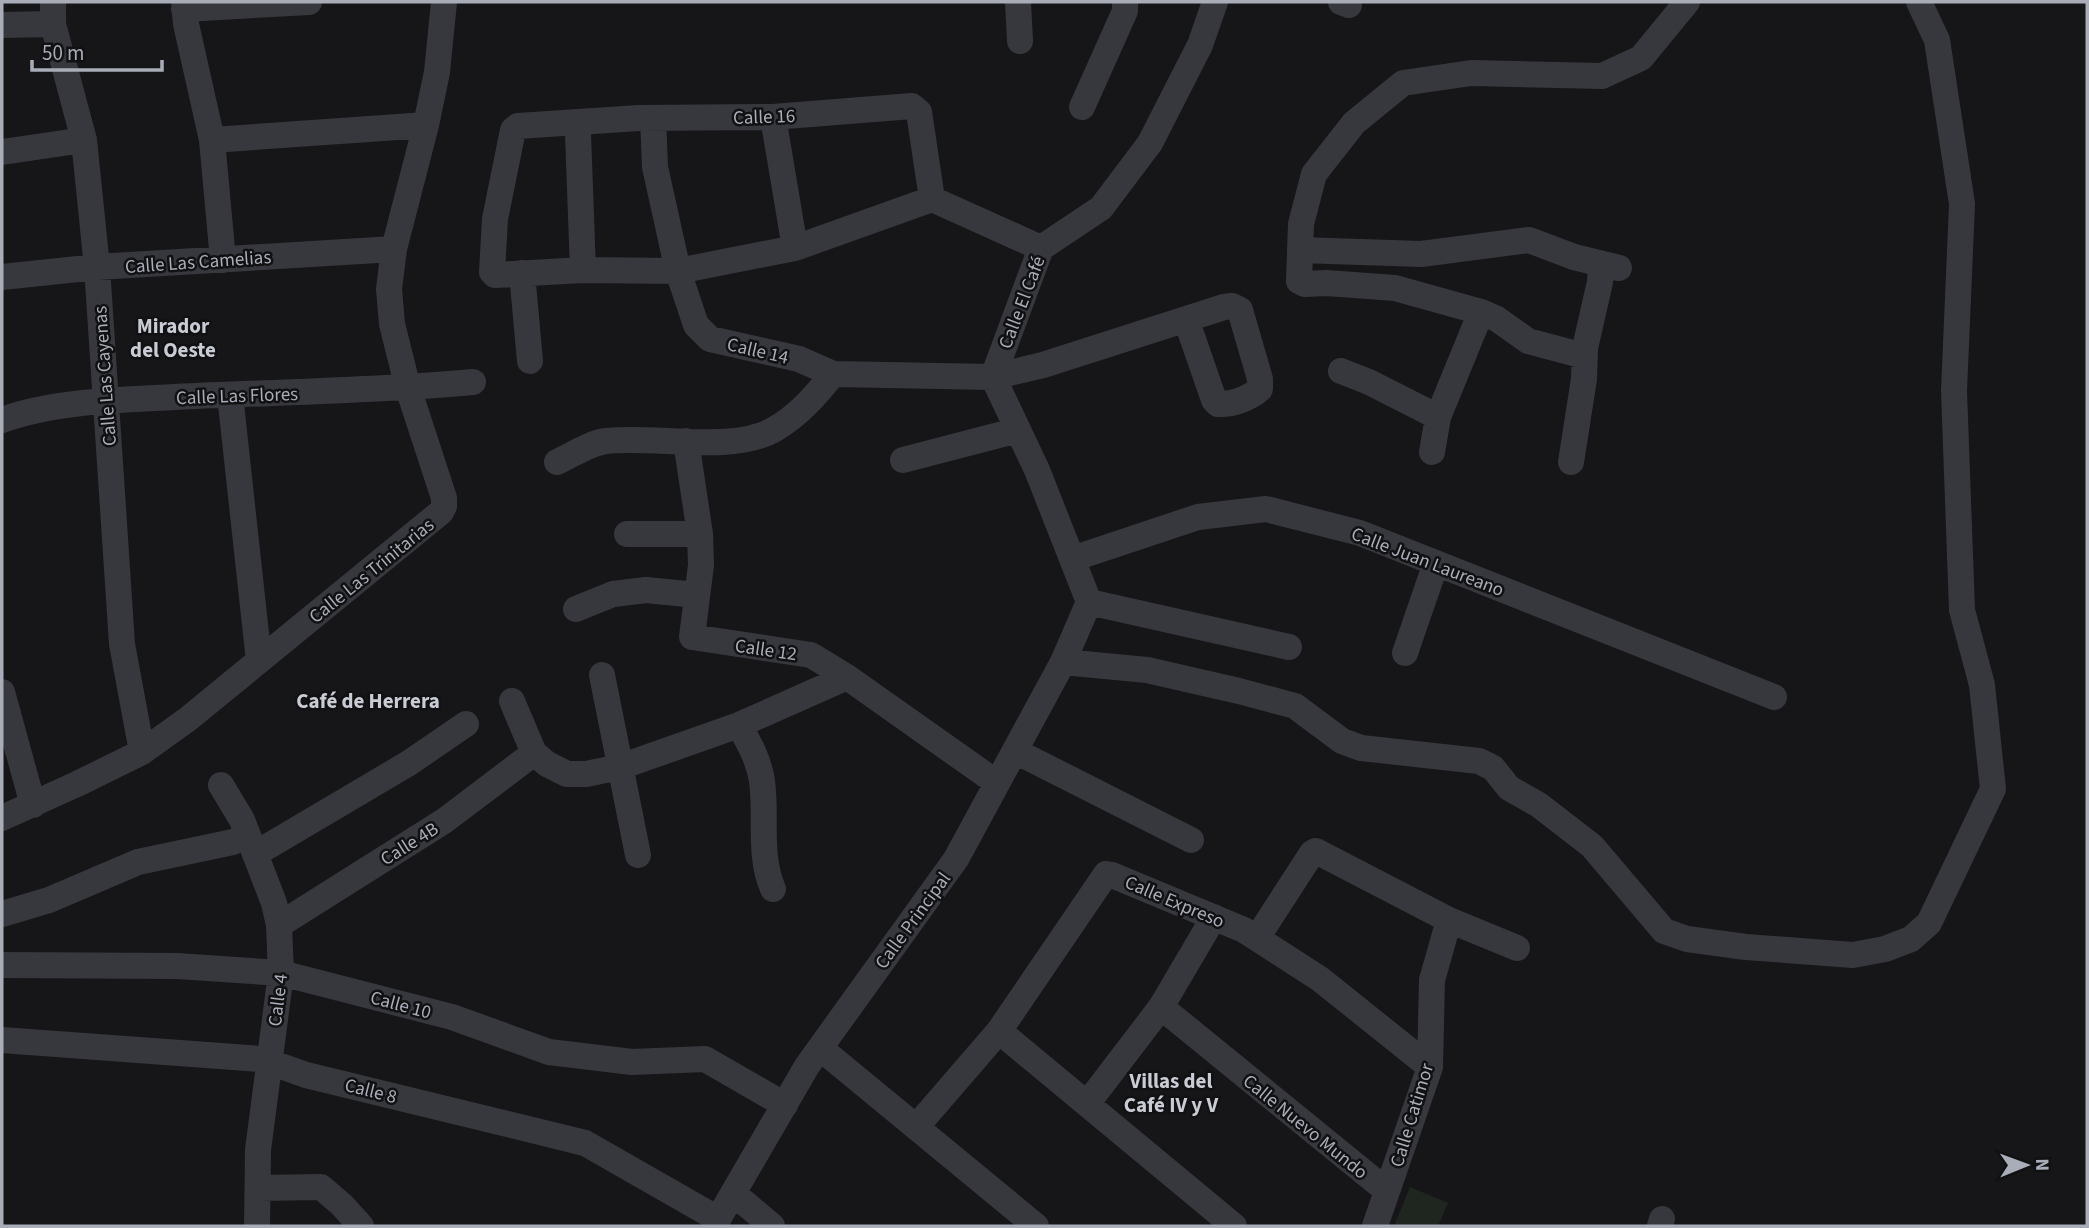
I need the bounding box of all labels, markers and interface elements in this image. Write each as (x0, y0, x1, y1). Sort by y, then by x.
scale bar (32, 28, 161, 72)
text: 50 m (42, 38, 84, 68)
street label: Calle 16 (732, 103, 796, 132)
street label: Calle Las Camelias (124, 244, 272, 281)
street label: Calle El Café (992, 252, 1052, 353)
street label: Calle Las Cayenas (87, 305, 124, 447)
district label: Mirador del Oeste (130, 311, 216, 365)
street label: Calle 14 (724, 331, 791, 372)
street label: Calle Las Flores (176, 381, 299, 412)
street label: Calle Las Trinitarias (304, 512, 440, 630)
street label: Calle Juan Laureano (1347, 521, 1508, 604)
street label: Calle 12 (733, 633, 798, 668)
district label: Café de Herrera (296, 686, 440, 716)
street label: Calle 4B (376, 816, 444, 873)
street label: Calle Principal (869, 867, 958, 975)
street label: Calle Expreso (1120, 869, 1228, 935)
street label: Calle 4 (262, 972, 295, 1028)
street label: Calle 10 (367, 984, 434, 1027)
street label: Calle Catimor (1384, 1060, 1441, 1171)
district label: Villas del Café IV y V (1124, 1066, 1218, 1120)
street label: Calle Nuevo Mundo (1237, 1068, 1373, 1186)
street label: Calle 8 (342, 1072, 400, 1111)
north arrow (1991, 1130, 2061, 1200)
text: N (2028, 1158, 2055, 1171)

